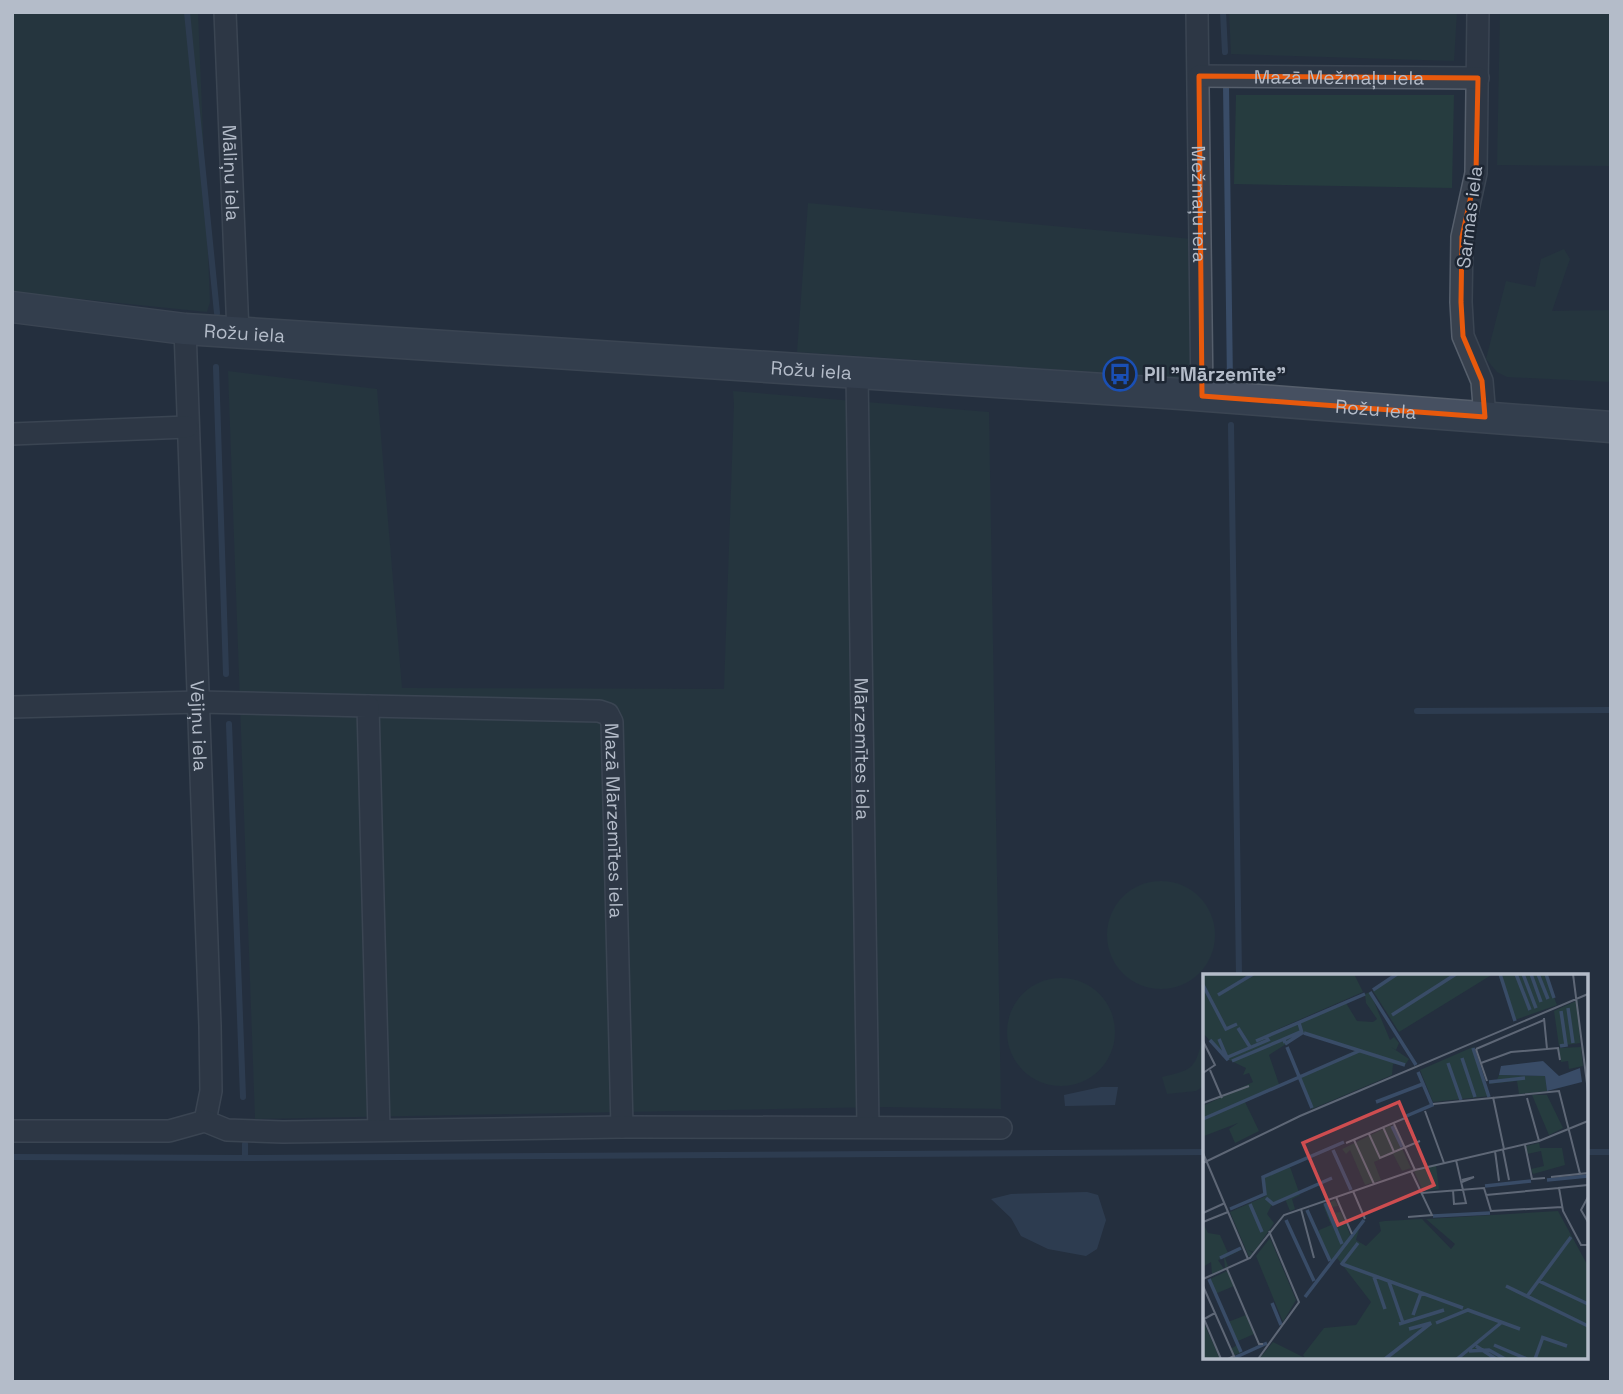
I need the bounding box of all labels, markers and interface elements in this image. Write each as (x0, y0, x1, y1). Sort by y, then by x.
street label: Mazā Mežmaļu iela (1254, 64, 1424, 91)
street label: Māliņu iela (217, 124, 245, 222)
street label: Mežmaļu iela (1186, 145, 1212, 263)
street label: Sarmas iela (1451, 164, 1488, 270)
street label: Rožu iela (203, 318, 286, 349)
street label: Rožu iela (770, 355, 853, 385)
bus stop icon: PII "Mārzemīte" (1101, 355, 1139, 393)
place label: PII "Mārzemīte" (1144, 362, 1286, 387)
street label: Rožu iela (1334, 394, 1417, 425)
street label: Mārzemītes iela (848, 678, 876, 820)
street label: Vējiņu iela (185, 680, 213, 772)
street label: Mazā Mārzemītes iela (599, 722, 629, 919)
inset map (1203, 974, 1588, 1359)

